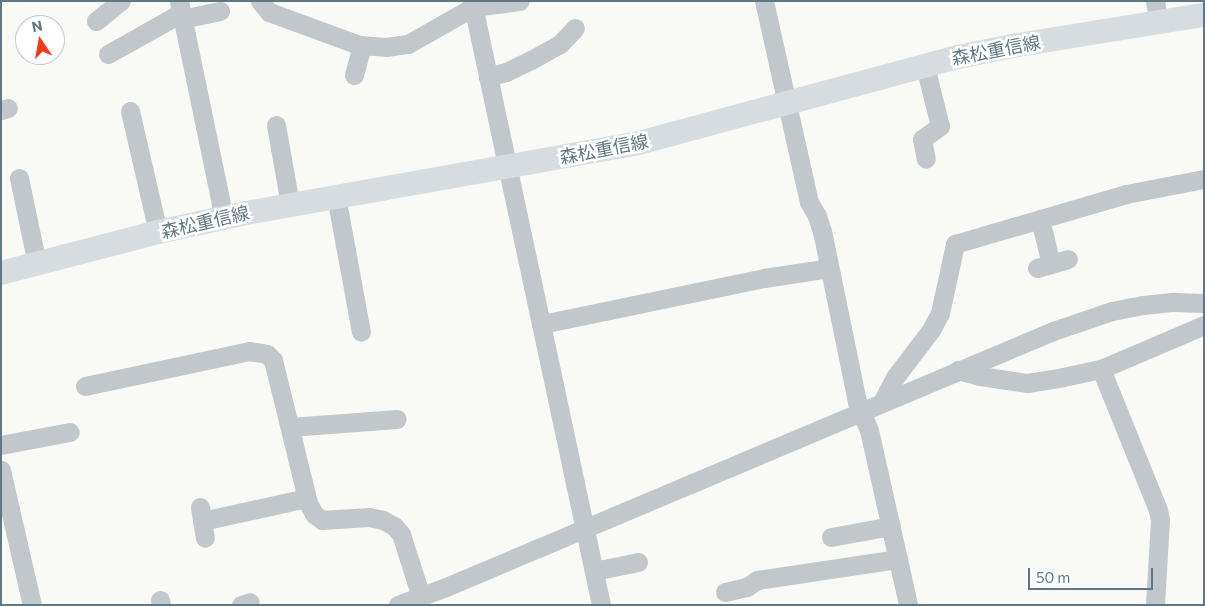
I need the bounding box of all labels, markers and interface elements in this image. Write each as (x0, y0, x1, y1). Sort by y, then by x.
north arrow (15, 15, 65, 65)
text: N (30, 16, 44, 35)
street label: 森松重信線 (950, 31, 1042, 69)
street label: 森松重信線 (558, 130, 650, 168)
street label: 森松重信線 (159, 201, 251, 243)
scale bar (1030, 558, 1155, 590)
text: 50 m (1036, 568, 1070, 586)

